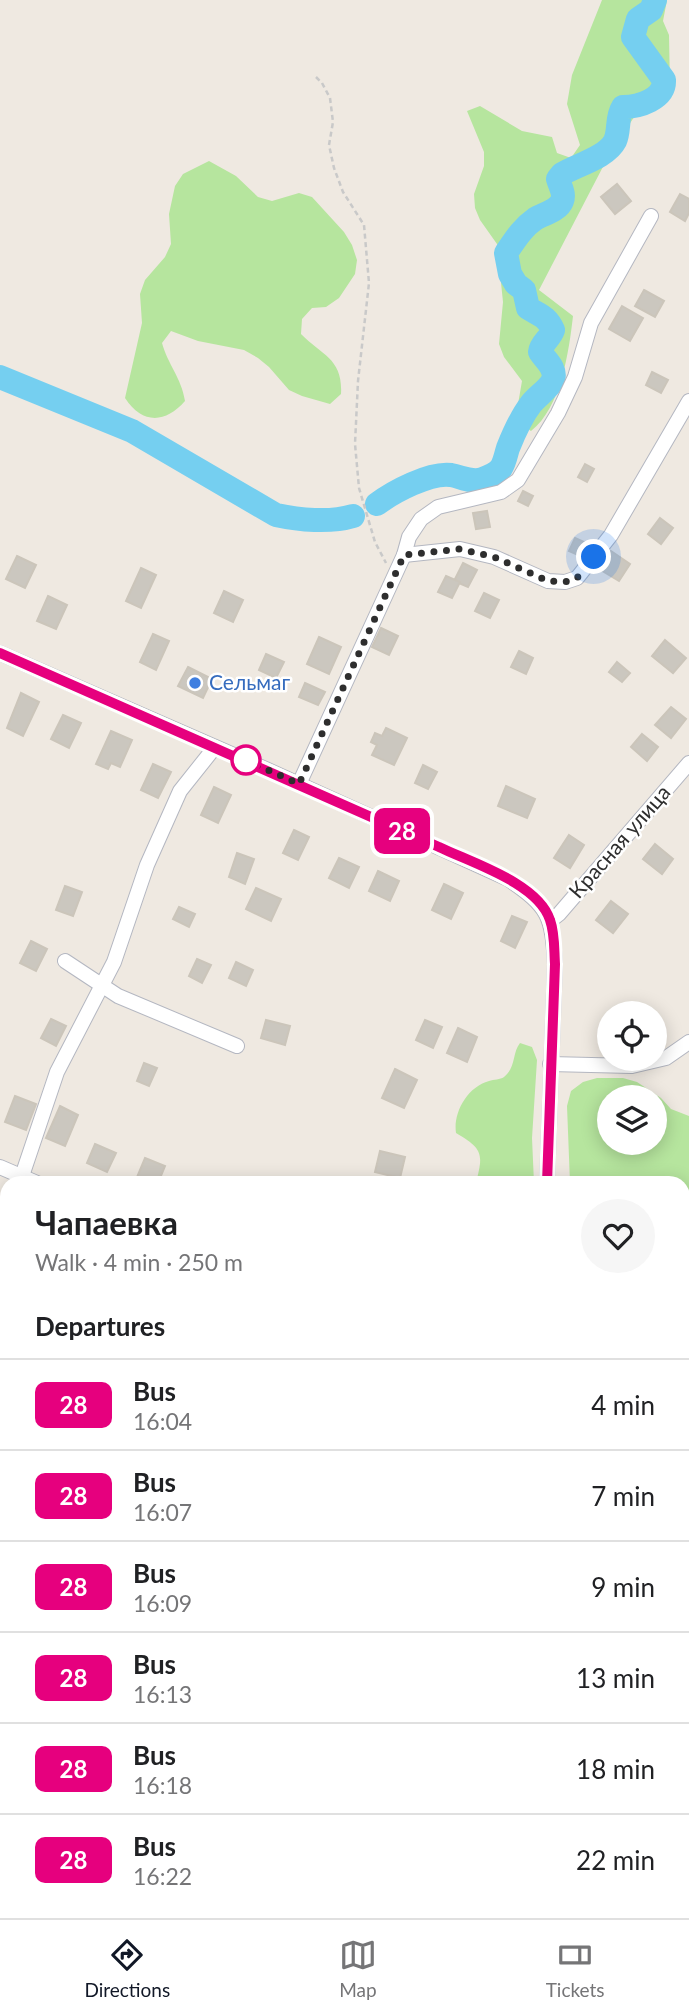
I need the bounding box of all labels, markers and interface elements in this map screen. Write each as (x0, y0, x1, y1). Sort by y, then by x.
your location (576, 539, 611, 574)
place label: Сельмаг (209, 669, 291, 694)
marker: Сельмаг (187, 675, 203, 691)
unlabelled marker (231, 745, 261, 775)
street label: Красная улица (563, 779, 675, 903)
line badge: 28 (370, 808, 434, 854)
text: 28 (388, 816, 416, 845)
map controls (597, 1001, 667, 1155)
button: locate (597, 1001, 667, 1071)
button: layers (597, 1085, 667, 1155)
button: heart (581, 1199, 655, 1273)
text: Чапаевка (35, 1202, 178, 1242)
text: Walk · 4 min · 250 m (35, 1248, 243, 1276)
text: Departures (35, 1310, 165, 1342)
text: Bus (133, 1375, 176, 1407)
text: 4 min (591, 1389, 655, 1421)
text: 28 (60, 1390, 87, 1419)
text: 16:04 (133, 1407, 192, 1435)
text: Bus (133, 1466, 176, 1498)
text: 7 min (591, 1480, 655, 1512)
text: 28 (60, 1481, 87, 1510)
text: 16:07 (133, 1498, 192, 1526)
text: Bus (133, 1557, 176, 1589)
text: 9 min (591, 1571, 655, 1603)
text: 28 (60, 1572, 87, 1601)
text: 16:09 (133, 1589, 192, 1617)
text: Bus (133, 1648, 176, 1680)
text: 13 min (576, 1662, 655, 1694)
text: 28 (60, 1663, 87, 1692)
text: 16:13 (133, 1680, 192, 1708)
text: Bus (133, 1739, 176, 1771)
text: 18 min (576, 1753, 655, 1785)
text: 28 (60, 1754, 87, 1783)
text: 16:18 (133, 1771, 192, 1799)
text: Bus (133, 1830, 176, 1862)
text: 22 min (576, 1844, 655, 1876)
text: 28 (60, 1845, 87, 1874)
text: 16:22 (133, 1862, 192, 1890)
tab: Directions (84, 1936, 170, 2001)
tab: Map (339, 1936, 377, 2001)
tab: Tickets (546, 1936, 605, 2001)

